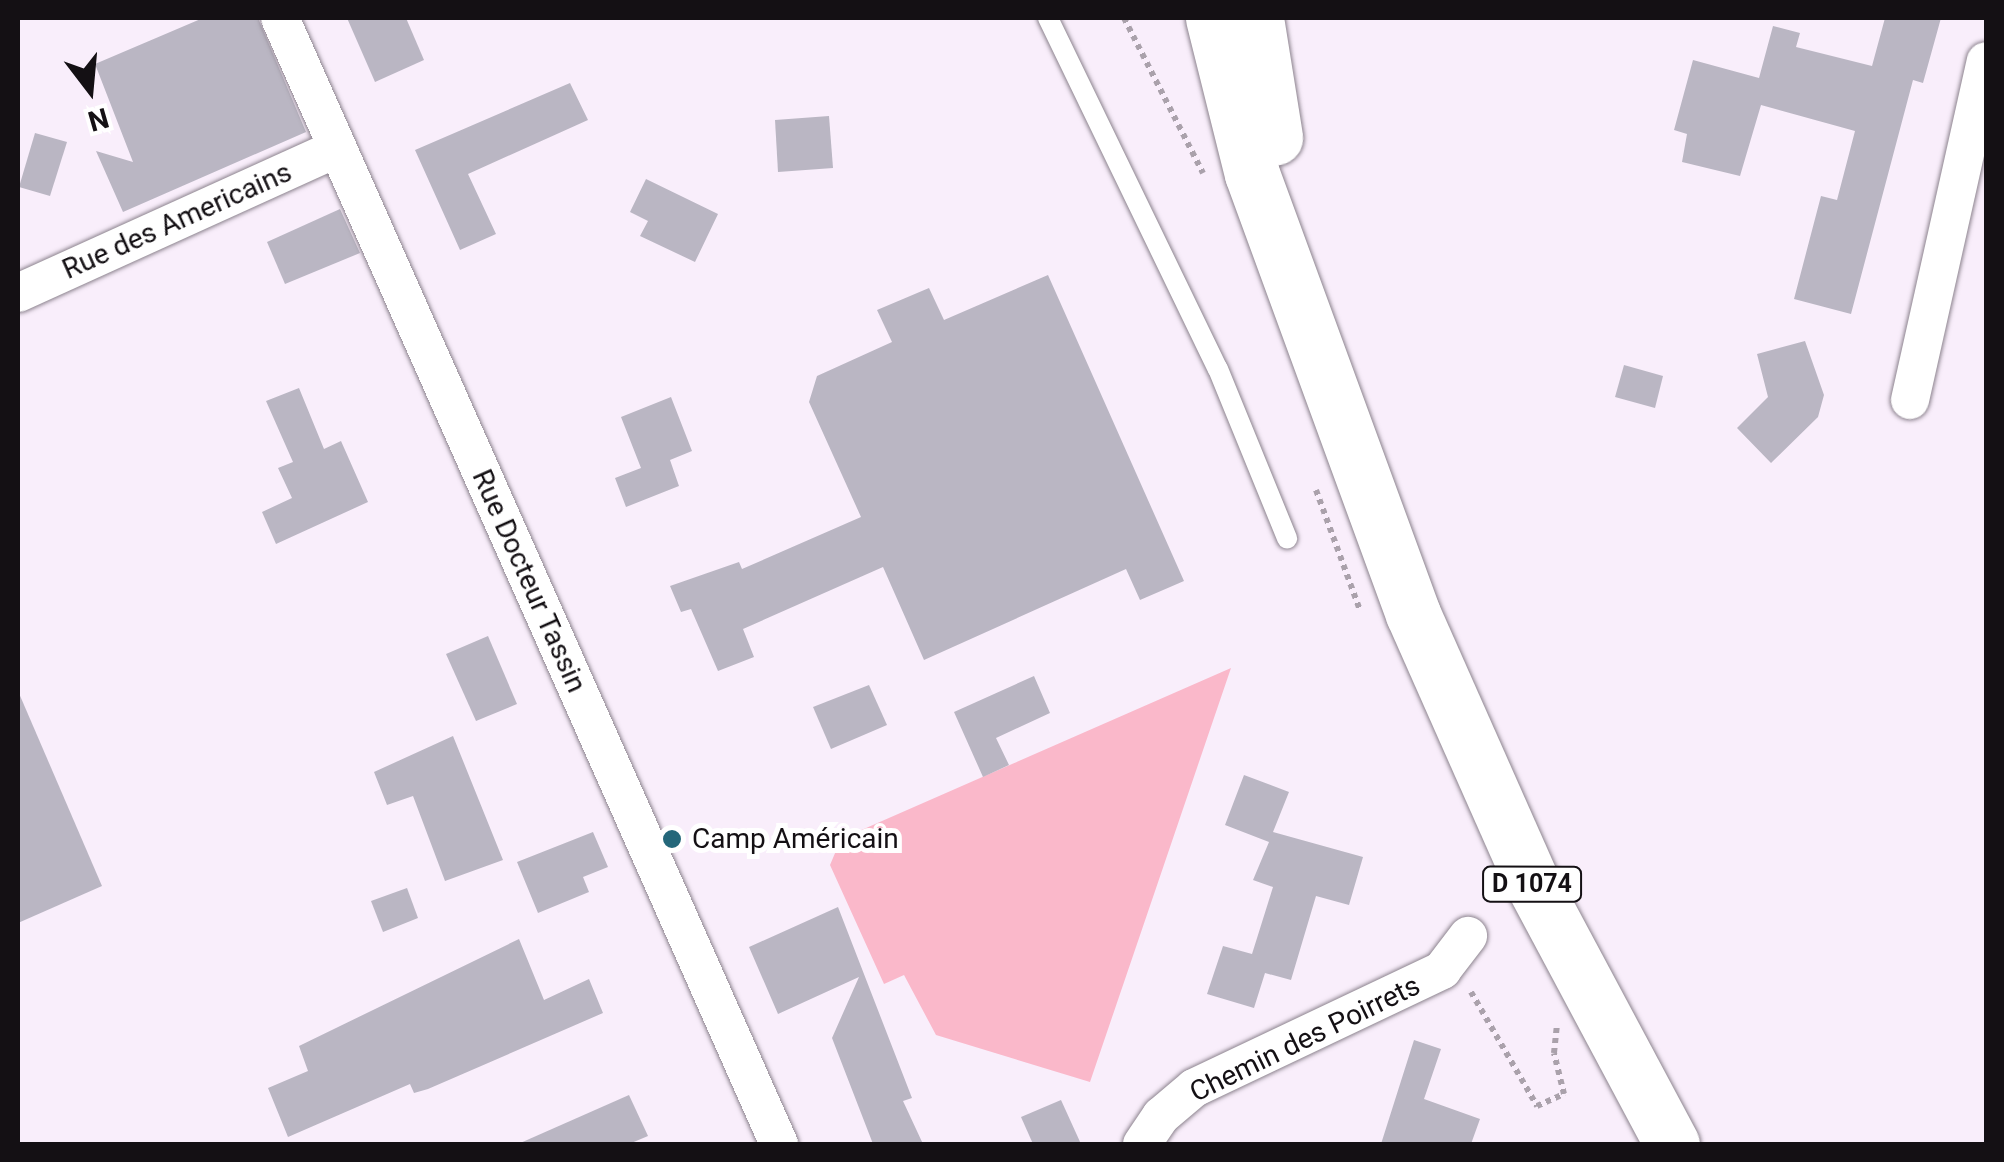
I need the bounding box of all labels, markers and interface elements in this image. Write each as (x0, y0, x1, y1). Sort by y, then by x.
north arrow (40, 40, 140, 140)
text: N (84, 101, 112, 138)
street label: Rue des Americains (57, 155, 297, 287)
street label: Rue Docteur Tassin (465, 464, 593, 698)
place label: Camp Américain (692, 822, 899, 856)
marker: Camp Américain (661, 828, 683, 850)
road number: D 1074 (1482, 864, 1582, 904)
street label: Chemin des Poirrets (1185, 969, 1425, 1109)

